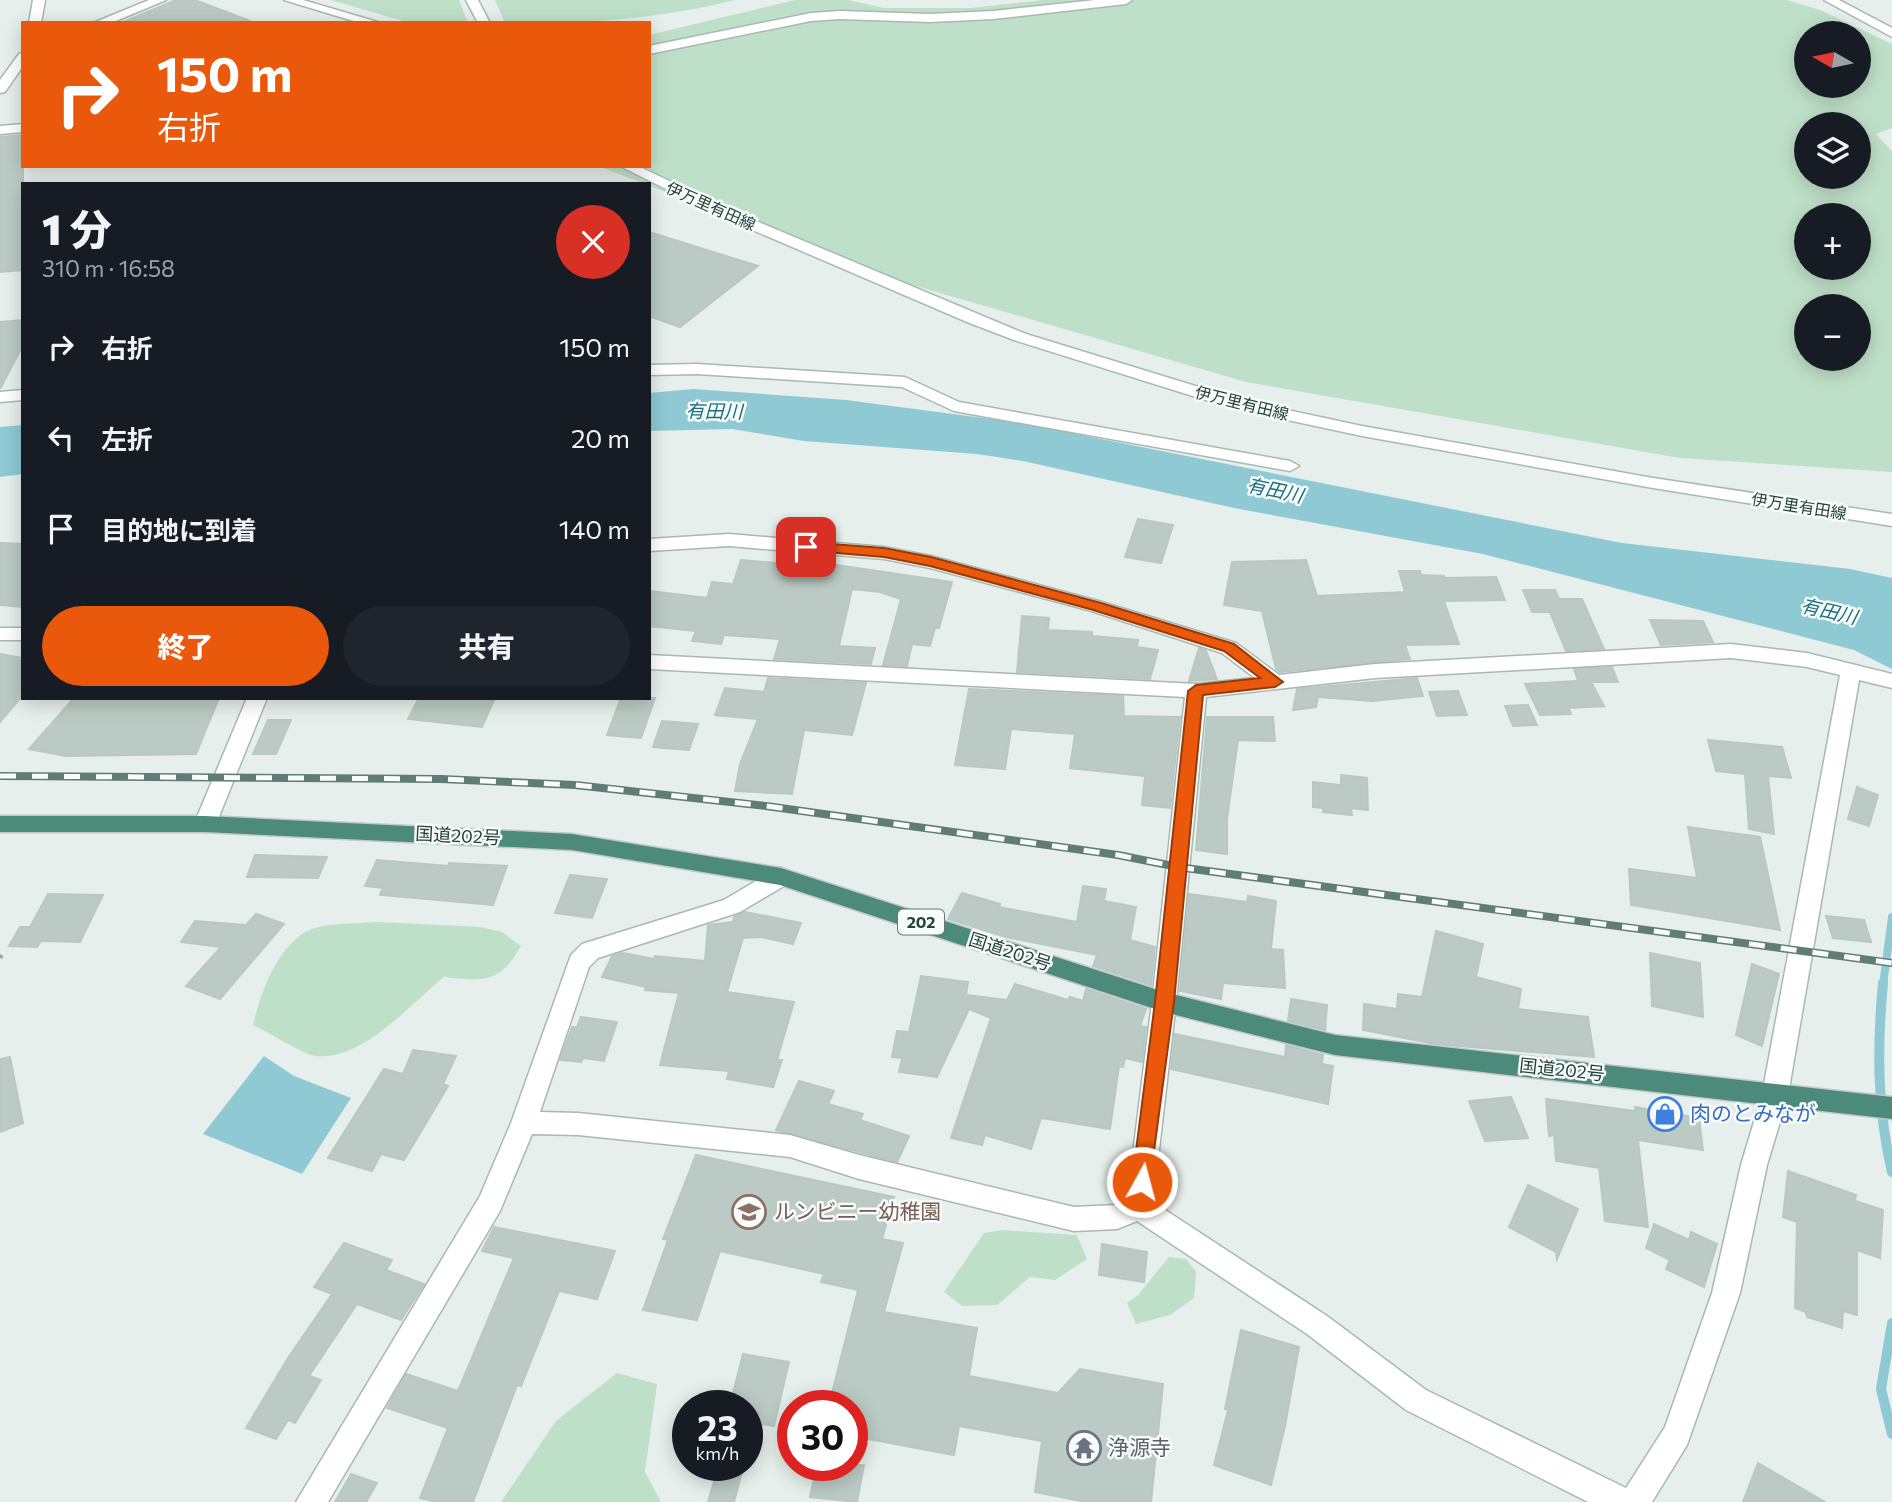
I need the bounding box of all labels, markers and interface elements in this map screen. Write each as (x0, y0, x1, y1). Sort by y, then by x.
north arrow (1794, 21, 1871, 98)
map controls (1794, 21, 1871, 371)
text: 150 m (157, 42, 292, 102)
icon: right (42, 49, 133, 140)
text: 右折 (157, 106, 221, 146)
button: layers (1794, 112, 1871, 189)
street label: 伊万里有田線 (663, 177, 759, 234)
text: 1 分 (42, 202, 112, 254)
button: + (1794, 203, 1871, 280)
button: close (556, 205, 630, 279)
text: 310 m · 16:58 (42, 254, 175, 282)
button: − (1794, 294, 1871, 371)
icon: right (42, 328, 80, 366)
text: 150 m (559, 331, 630, 362)
text: 右折 (101, 332, 153, 363)
street label: 伊万里有田線 (1193, 382, 1291, 423)
water label: 有田川 (685, 399, 745, 423)
icon: left (42, 419, 80, 457)
text: 20 m (571, 422, 630, 453)
text: 左折 (101, 423, 153, 454)
water label: 有田川 (1245, 472, 1307, 507)
street label: 伊万里有田線 (1750, 489, 1848, 522)
icon: arrive (42, 510, 80, 548)
text: 140 m (559, 513, 630, 544)
text: 目的地に到着 (101, 514, 257, 545)
pin (776, 517, 836, 577)
icon: arrive (787, 528, 825, 566)
water label: 有田川 (1799, 593, 1861, 629)
button: 終了 (42, 606, 329, 686)
button: 共有 (343, 606, 630, 686)
street label: 国道202号 (415, 822, 501, 848)
road number: 202 (898, 910, 944, 934)
street label: 国道202号 (966, 927, 1054, 975)
street label: 国道202号 (1518, 1054, 1606, 1084)
shop icon: 肉のとみなが (1646, 1095, 1684, 1133)
place label: 肉のとみなが (1690, 1100, 1816, 1125)
position arrow (1105, 1145, 1179, 1219)
school or university icon: ルンビニー幼稚園 (730, 1193, 768, 1231)
place label: ルンビニー幼稚園 (774, 1198, 942, 1223)
speed limit sign: 30 (777, 1390, 868, 1481)
text: 23 (697, 1405, 738, 1448)
temple icon: 浄源寺 (1065, 1429, 1103, 1467)
place label: 浄源寺 (1108, 1434, 1171, 1459)
text: km/h (696, 1442, 739, 1464)

